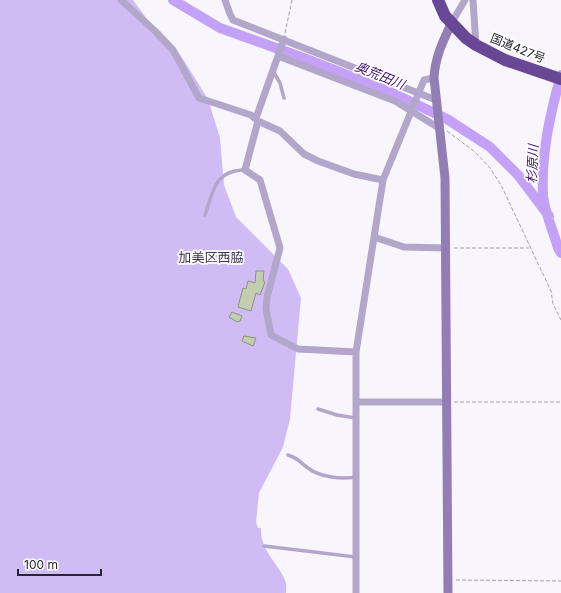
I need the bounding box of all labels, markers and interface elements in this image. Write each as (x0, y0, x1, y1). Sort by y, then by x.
street label: 国道427号 (488, 30, 548, 66)
water label: 奥荒田川 (353, 58, 409, 93)
water label: 杉原川 (523, 142, 541, 184)
district label: 加美区西脇 (178, 249, 244, 265)
scale bar (18, 551, 101, 577)
text: 100 m (24, 557, 58, 572)

